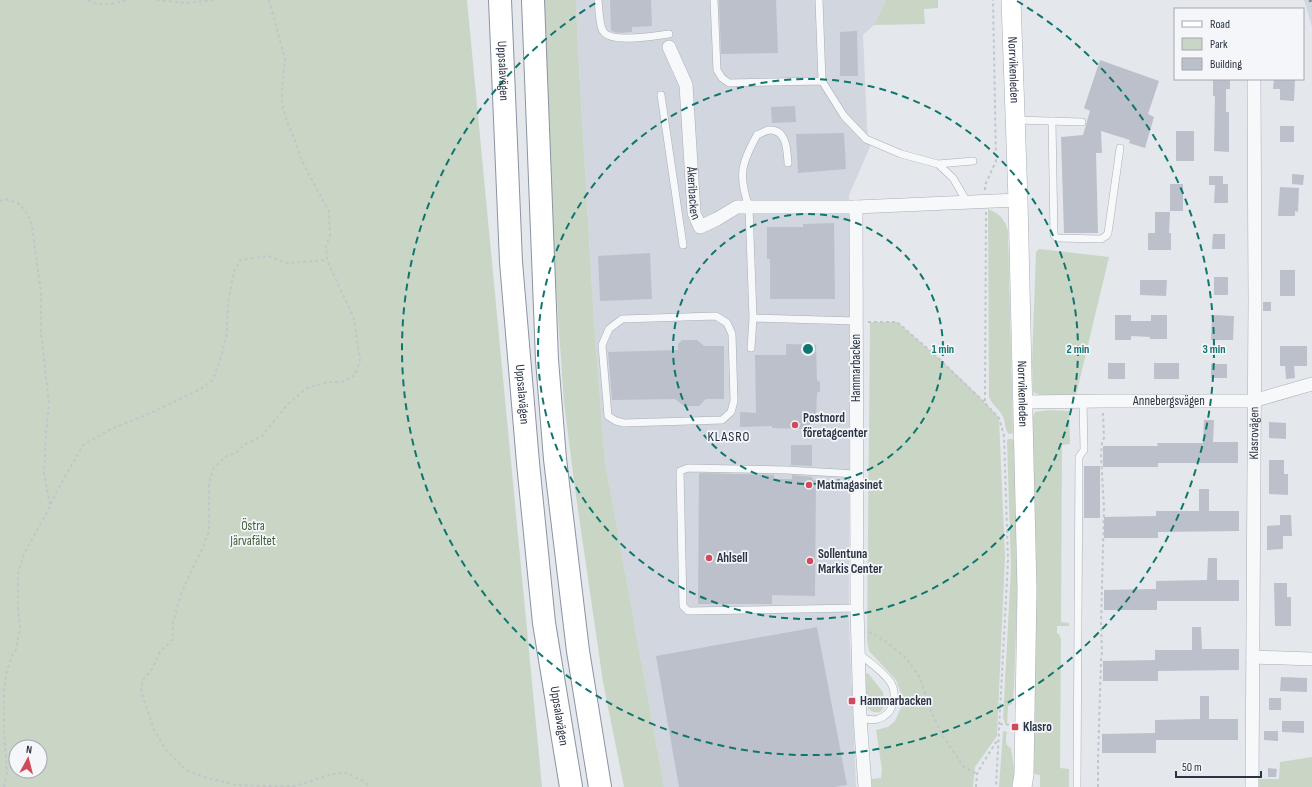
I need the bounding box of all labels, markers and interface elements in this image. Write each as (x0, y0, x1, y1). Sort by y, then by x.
legend (1174, 8, 1304, 80)
text: Road (1210, 17, 1230, 32)
street label: Norrvikenleden (1004, 36, 1023, 103)
text: Park (1210, 37, 1228, 52)
street label: Uppsalavägen (494, 41, 512, 101)
text: Building (1210, 57, 1242, 72)
street label: Åkeribacken (683, 165, 704, 222)
street label: Hammarbacken (848, 334, 864, 402)
centre of rings (801, 342, 815, 356)
text: 1 min (932, 342, 954, 357)
text: 2 min (1067, 342, 1089, 357)
text: 3 min (1203, 342, 1225, 357)
street label: Norrvikenleden (1014, 360, 1031, 427)
street label: Uppsalavägen (512, 364, 533, 425)
street label: Annebergsvägen (1132, 393, 1205, 409)
street label: Klasrovägen (1246, 407, 1262, 459)
place label: Postnord företagcenter (803, 410, 868, 441)
marker: Postnord företagcenter (790, 420, 800, 430)
district label: KLASRO (708, 428, 750, 445)
place label: Matmagasinet (817, 477, 883, 493)
marker: Matmagasinet (804, 480, 814, 490)
park label: Östra Järvafältet (229, 517, 276, 549)
place label: Sollentuna Markis Center (818, 546, 882, 577)
place label: Ahlsell (716, 550, 748, 566)
marker: Ahlsell (704, 553, 714, 563)
marker: Sollentuna Markis Center (805, 556, 815, 566)
street label: Uppsalavägen (547, 685, 572, 747)
place label: Hammarbacken (860, 693, 932, 709)
marker: Hammarbacken (847, 696, 857, 706)
place label: Klasro (1023, 719, 1052, 735)
marker: Klasro (1010, 722, 1020, 732)
north arrow (8, 739, 48, 779)
text: N (25, 743, 33, 756)
scale bar (1176, 753, 1261, 779)
text: 50 m (1182, 760, 1202, 775)

